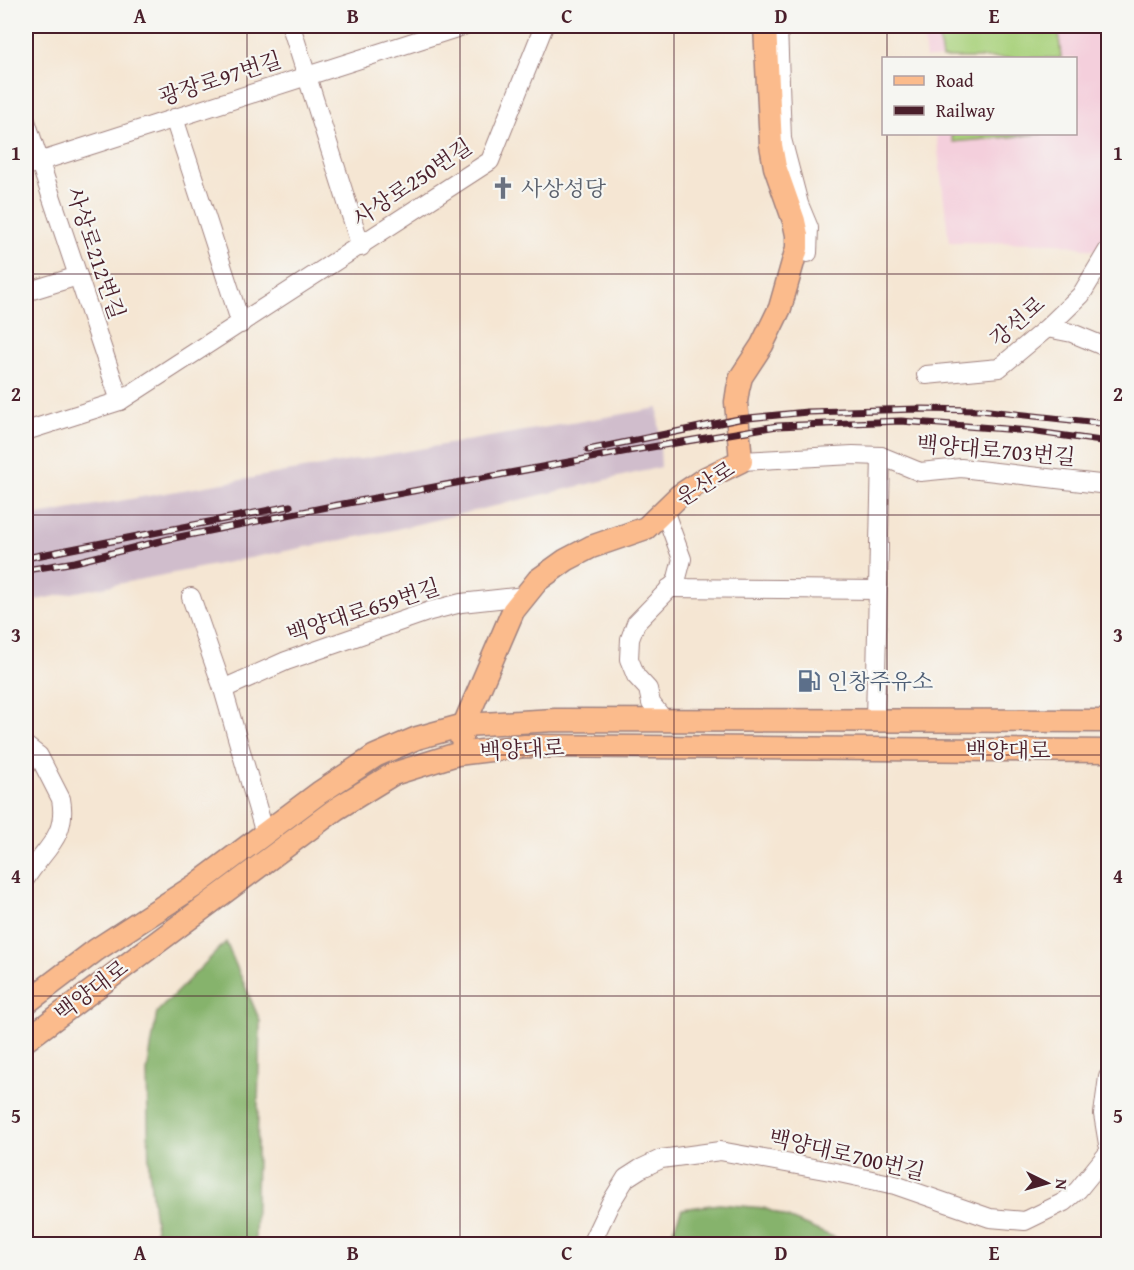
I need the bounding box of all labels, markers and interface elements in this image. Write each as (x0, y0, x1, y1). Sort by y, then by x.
text: A (134, 1, 147, 30)
text: B (347, 1, 359, 30)
text: C (561, 1, 573, 30)
text: D (774, 1, 788, 30)
text: E (989, 1, 1000, 30)
street label: 광장로97번길 (154, 43, 286, 113)
legend (882, 57, 1077, 135)
text: Road (936, 67, 974, 94)
text: Railway (936, 97, 995, 124)
street label: 사상로250번길 (346, 130, 478, 234)
text: 1 (11, 138, 21, 167)
text: 1 (1113, 138, 1123, 167)
place label: 사상성당 (521, 172, 607, 204)
church icon: 사상성당 (490, 175, 516, 201)
street label: 사상로212번길 (58, 183, 134, 323)
street label: 강선로 (982, 288, 1052, 354)
text: 2 (11, 379, 21, 408)
text: 2 (1113, 379, 1123, 408)
street label: 백양대로703번길 (915, 427, 1077, 473)
street label: 운산로 (669, 453, 741, 513)
street label: 백양대로659번길 (282, 570, 444, 650)
text: 3 (11, 620, 21, 649)
text: 3 (1113, 620, 1123, 649)
place label: 인창주유소 (827, 665, 933, 697)
fuel station icon: 인창주유소 (796, 668, 822, 694)
street label: 백양대로 (479, 731, 565, 767)
street label: 백양대로 (965, 734, 1051, 766)
text: 4 (11, 861, 21, 890)
text: 4 (1113, 861, 1123, 890)
street label: 백양대로 (47, 952, 135, 1028)
text: 5 (11, 1101, 21, 1130)
text: 5 (1113, 1101, 1123, 1130)
street label: 백양대로700번길 (766, 1120, 928, 1188)
north arrow (1017, 1153, 1077, 1213)
text: N (1049, 1178, 1074, 1191)
text: A (134, 1238, 147, 1267)
text: B (347, 1238, 359, 1267)
text: C (561, 1238, 573, 1267)
text: D (774, 1238, 788, 1267)
text: E (989, 1238, 1000, 1267)

